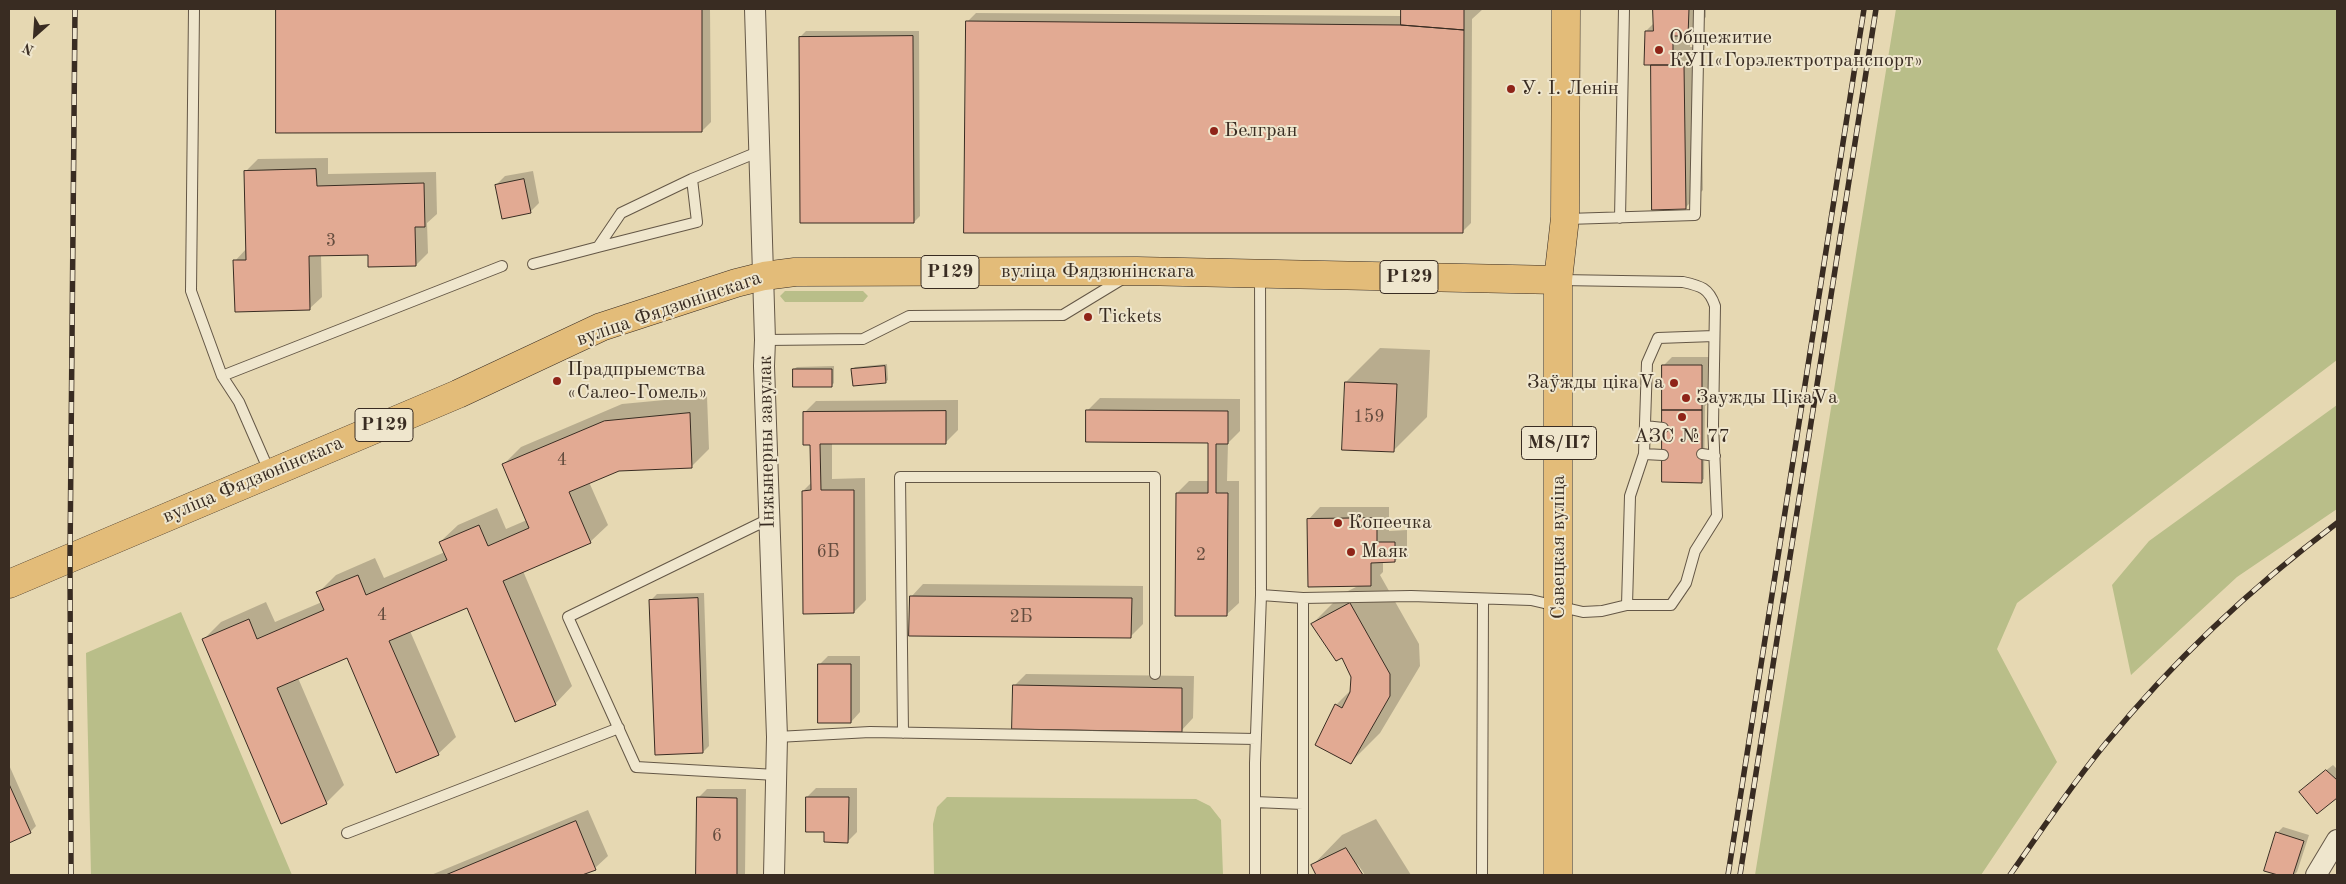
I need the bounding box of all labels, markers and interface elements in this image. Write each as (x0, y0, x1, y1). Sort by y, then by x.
north arrow (10, 10, 60, 60)
place label: Общежитие КУП«Горэлектротранспорт» (1669, 26, 1923, 73)
text: N (21, 40, 36, 57)
marker: Общежитие КУП«Горэлектротранспорт» (1653, 44, 1665, 56)
place label: У. І. Ленін (1521, 77, 1619, 101)
marker: У. І. Ленін (1505, 83, 1517, 95)
place label: Белгран (1224, 119, 1297, 143)
marker: Белгран (1208, 125, 1220, 137)
house number: 3 (326, 230, 336, 252)
road number: Р129 (921, 256, 979, 288)
street label: вуліца Фядзюнінскага (1001, 260, 1195, 284)
road number: Р129 (1380, 260, 1438, 294)
street label: вуліца Фядзюнінскага (573, 266, 765, 352)
place label: Tickets (1098, 305, 1162, 329)
marker: Tickets (1082, 311, 1094, 323)
street label: Інжынерны завулак (753, 355, 781, 529)
place label: Прадпрыемства «Салео-Гомель» (567, 358, 708, 405)
place label: Заўжды цікаVа (1527, 371, 1664, 395)
marker: Прадпрыемства «Салео-Гомель» (551, 375, 563, 387)
marker: Заўжды цікаVа (1668, 377, 1680, 389)
place label: Заужды ЦікаVа (1696, 386, 1838, 410)
marker: Заужды ЦікаVа (1680, 392, 1692, 404)
house number: 159 (1353, 406, 1385, 428)
road number: Р129 (355, 408, 413, 442)
marker: АЗС № 77 (1676, 411, 1688, 423)
place label: АЗС № 77 (1634, 425, 1730, 449)
road number: М8/П7 (1522, 426, 1596, 459)
street label: вуліца Фядзюнінскага (159, 431, 347, 529)
house number: 4 (557, 449, 567, 471)
street label: Савецкая вуліца (1547, 475, 1571, 619)
place label: Копеечка (1348, 511, 1432, 535)
marker: Копеечка (1332, 517, 1344, 529)
place label: Маяк (1361, 540, 1408, 564)
house number: 6Б (816, 541, 840, 563)
house number: 2 (1196, 544, 1206, 566)
marker: Маяк (1345, 546, 1357, 558)
house number: 4 (377, 604, 387, 626)
house number: 2Б (1009, 606, 1033, 628)
house number: 6 (712, 825, 722, 847)

